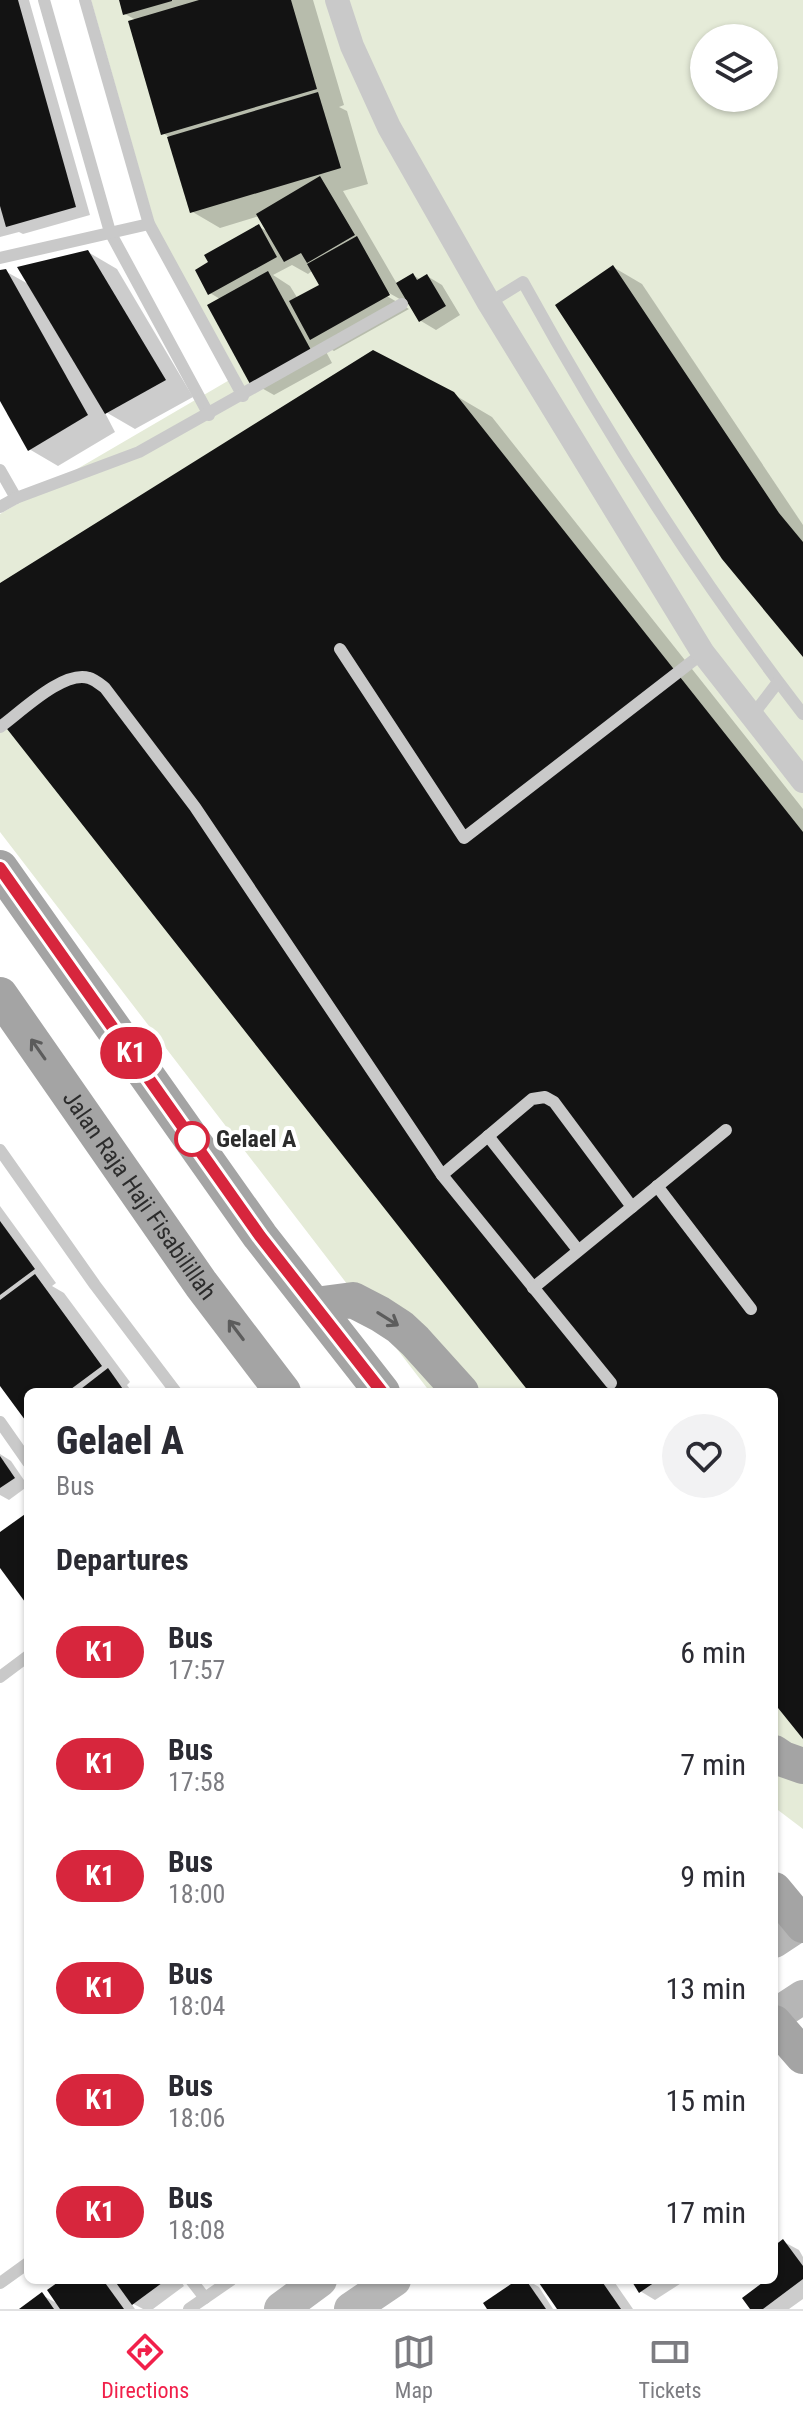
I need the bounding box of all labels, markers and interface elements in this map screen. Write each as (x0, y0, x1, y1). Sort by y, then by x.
map controls (690, 24, 778, 112)
button: layers (690, 24, 778, 112)
line badge: K1 (95, 1027, 167, 1079)
text: K1 (116, 1036, 146, 1069)
one-way arrow (30, 1038, 46, 1060)
street label: Jalan Raja Haji Fisabilillah (57, 1085, 222, 1305)
marker: Gelael A (175, 1122, 209, 1156)
place label: Gelael A (216, 1125, 297, 1153)
one-way arrow (376, 1311, 399, 1327)
one-way arrow (227, 1320, 244, 1341)
button: heart (662, 1414, 746, 1498)
text: Gelael A (56, 1419, 184, 1463)
text: Bus (56, 1471, 95, 1501)
text: Departures (56, 1542, 189, 1577)
text: Bus (168, 1620, 213, 1655)
text: K1 (85, 1635, 115, 1668)
text: 6 min (680, 1635, 746, 1670)
text: 17:57 (168, 1655, 225, 1685)
text: Bus (168, 1732, 213, 1767)
text: K1 (85, 1747, 115, 1780)
text: 7 min (680, 1747, 746, 1782)
text: 17:58 (168, 1767, 225, 1797)
text: Bus (168, 1844, 213, 1879)
text: K1 (85, 1859, 115, 1892)
text: 9 min (680, 1859, 746, 1894)
text: 18:00 (168, 1879, 225, 1909)
text: Bus (168, 1956, 213, 1991)
text: K1 (85, 1971, 115, 2004)
text: 13 min (665, 1971, 746, 2006)
text: 18:04 (168, 1991, 225, 2021)
text: Bus (168, 2068, 213, 2103)
text: K1 (85, 2083, 115, 2116)
text: 15 min (665, 2083, 746, 2118)
text: 18:06 (168, 2103, 225, 2133)
text: Bus (168, 2180, 213, 2215)
text: K1 (85, 2195, 115, 2228)
text: 17 min (665, 2195, 746, 2230)
text: 18:08 (168, 2215, 225, 2245)
tab: Directions (101, 2330, 189, 2403)
tab: Map (392, 2330, 436, 2403)
tab: Tickets (638, 2330, 702, 2403)

